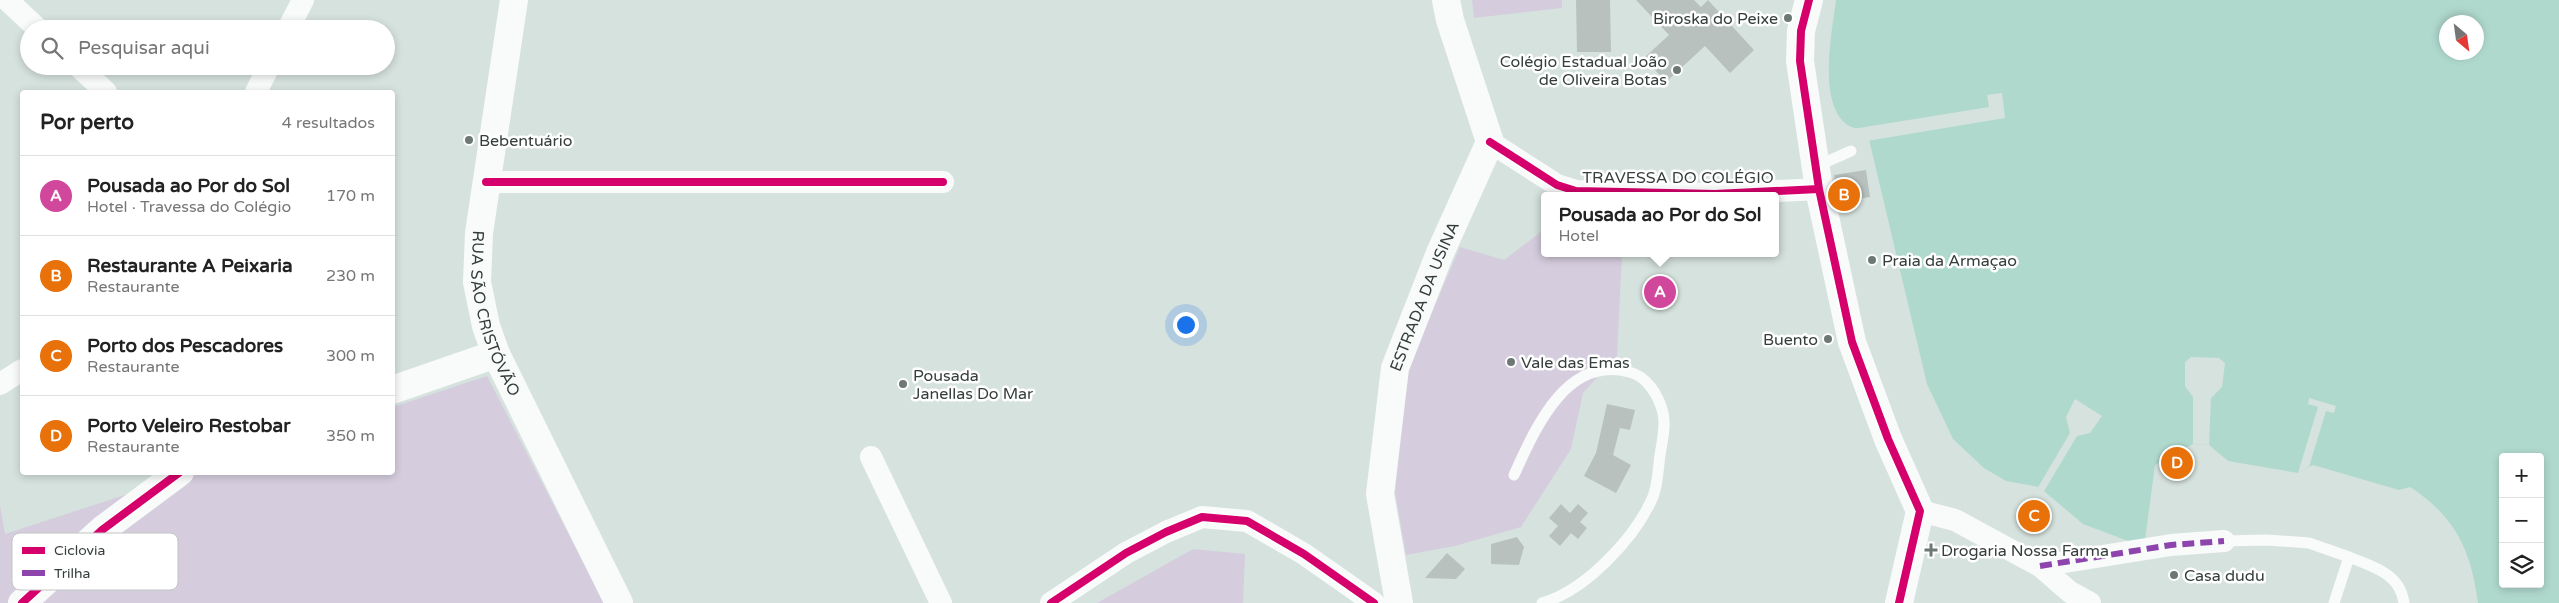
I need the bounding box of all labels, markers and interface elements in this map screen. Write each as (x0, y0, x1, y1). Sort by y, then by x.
place label: Biroska do Peixe (1653, 9, 1778, 29)
marker: Biroska do Peixe (1782, 12, 1794, 24)
north arrow (2439, 15, 2484, 60)
search box (20, 20, 395, 75)
icon: search (38, 34, 66, 62)
text: Pesquisar aqui (78, 37, 210, 59)
place label: Colégio Estadual João de Oliveira Botas (1500, 52, 1667, 90)
marker: Colégio Estadual João de Oliveira Botas (1671, 64, 1683, 76)
text: Por perto (40, 110, 134, 135)
text: 4 resultados (282, 113, 375, 133)
place label: Bebentuário (479, 131, 572, 151)
marker: Bebentuário (463, 134, 475, 146)
street label: TRAVESSA DO COLÉGIO (1582, 168, 1774, 188)
text: Pousada ao Por do Sol (87, 175, 290, 197)
pin: B (1828, 176, 1860, 214)
text: A (50, 186, 62, 206)
text: 170 m (326, 186, 375, 206)
popup (1541, 192, 1779, 257)
text: Hotel · Travessa do Colégio (87, 197, 291, 217)
text: Pousada ao Por do Sol (1559, 204, 1761, 226)
street label: ESTRADA DA USINA (1386, 218, 1464, 374)
text: Hotel (1559, 226, 1599, 246)
street label: RUA SÃO CRISTÓVÃO (466, 230, 524, 400)
place label: Praia da Armaçao (1882, 251, 2017, 271)
marker: Praia da Armaçao (1866, 254, 1878, 266)
text: Restaurante A Peixaria (87, 255, 293, 277)
text: B (50, 266, 62, 286)
text: 230 m (326, 266, 375, 286)
pin: A (1644, 273, 1676, 311)
text: Restaurante (87, 277, 180, 297)
your location (1173, 312, 1199, 338)
place label: Buento (1763, 330, 1818, 350)
marker: Buento (1822, 333, 1834, 345)
text: Porto dos Pescadores (87, 335, 283, 357)
text: C (50, 346, 62, 366)
text: 300 m (326, 346, 375, 366)
place label: Vale das Emas (1521, 353, 1630, 373)
marker: Vale das Emas (1505, 356, 1517, 368)
text: Restaurante (87, 357, 180, 377)
place label: Pousada Janellas Do Mar (913, 366, 1034, 404)
marker: Pousada Janellas Do Mar (897, 378, 909, 390)
text: Porto Veleiro Restobar (87, 415, 291, 437)
text: D (50, 426, 62, 446)
text: 350 m (326, 426, 375, 446)
text: Restaurante (87, 437, 180, 457)
pin: D (2161, 444, 2193, 482)
map controls (2499, 453, 2544, 588)
button: + (2499, 453, 2544, 498)
pin: C (2018, 497, 2050, 535)
button: − (2499, 498, 2544, 543)
legend (12, 533, 178, 590)
place label: Drogaria Nossa Farma (1941, 541, 2109, 561)
text: Ciclovia (54, 542, 105, 559)
button: layers (2499, 543, 2544, 588)
marker: Drogaria Nossa Farma (1925, 544, 1937, 556)
text: Trilha (54, 565, 90, 582)
place label: Casa dudu (2184, 566, 2265, 586)
marker: Casa dudu (2168, 569, 2180, 581)

